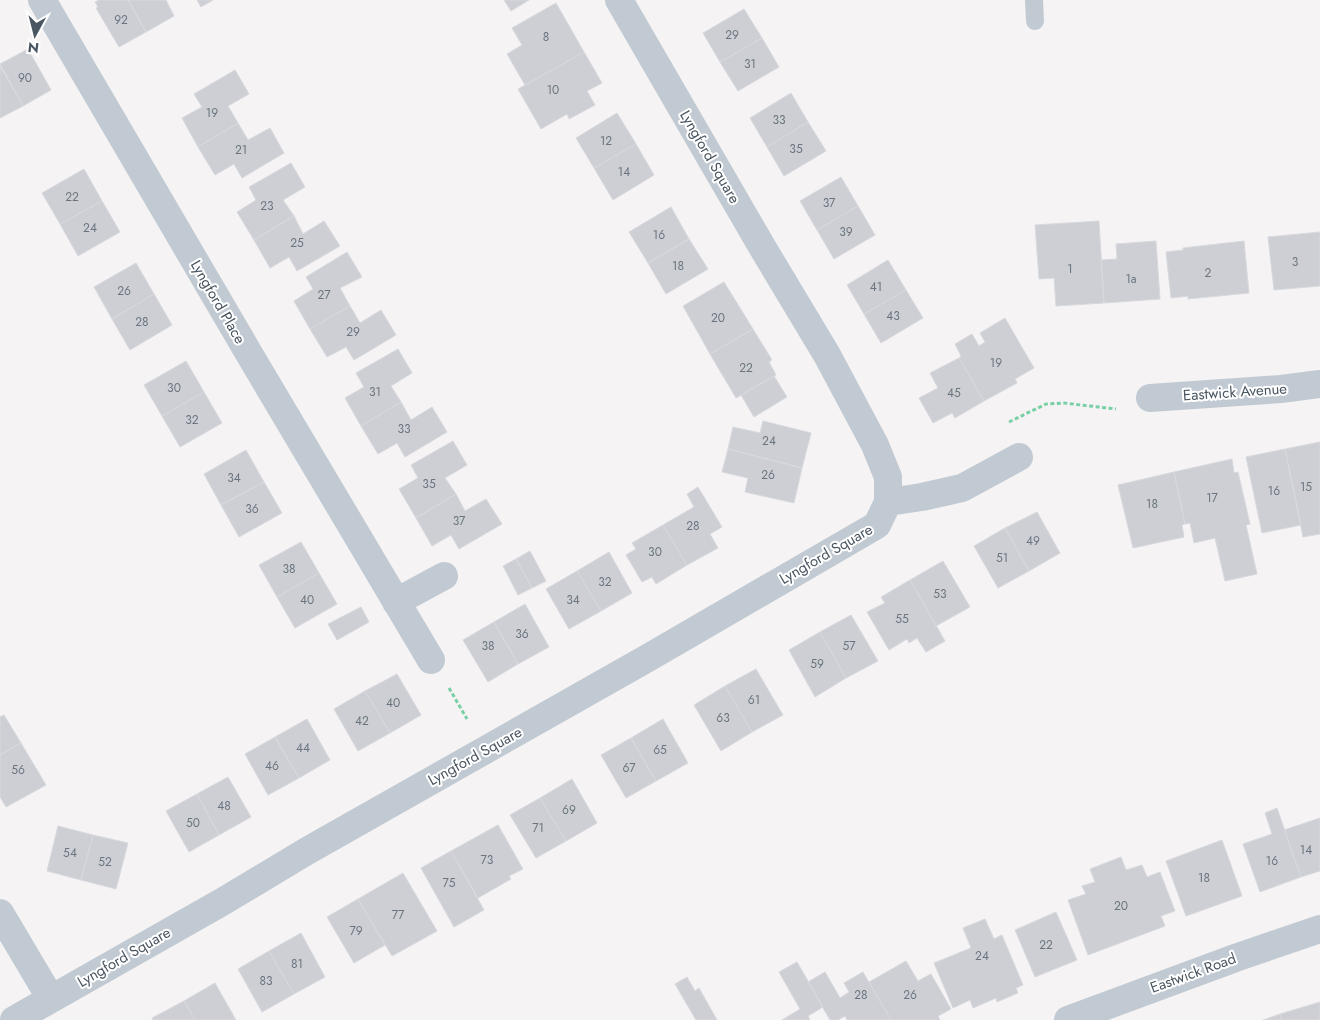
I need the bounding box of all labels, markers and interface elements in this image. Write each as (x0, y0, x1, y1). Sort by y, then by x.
north arrow (10, 10, 60, 60)
house number: 92 (114, 11, 128, 29)
house number: 29 (725, 26, 739, 44)
house number: 8 (543, 28, 549, 46)
text: N (27, 37, 40, 59)
house number: 31 (744, 55, 756, 73)
house number: 90 (18, 69, 32, 87)
house number: 10 (547, 81, 559, 99)
house number: 19 (206, 104, 218, 122)
street label: Lyngford Square (674, 106, 746, 208)
house number: 33 (772, 111, 786, 129)
house number: 12 (600, 132, 612, 150)
house number: 35 (789, 140, 803, 158)
house number: 21 (235, 141, 247, 159)
house number: 14 (618, 163, 630, 181)
house number: 22 (65, 188, 79, 206)
house number: 37 (823, 194, 836, 212)
house number: 23 (260, 197, 274, 215)
house number: 24 (83, 219, 97, 237)
house number: 39 (839, 223, 853, 241)
house number: 16 (653, 226, 665, 244)
house number: 25 (290, 234, 304, 252)
house number: 3 (1292, 253, 1299, 271)
street label: Lyngford Place (185, 256, 251, 348)
house number: 18 (672, 257, 684, 275)
house number: 1 (1067, 260, 1073, 278)
house number: 2 (1205, 264, 1212, 282)
house number: 1a (1125, 270, 1137, 288)
house number: 41 (870, 278, 882, 296)
house number: 26 (117, 282, 131, 300)
house number: 27 (317, 286, 331, 304)
house number: 43 (886, 307, 900, 325)
house number: 20 (711, 309, 725, 327)
house number: 28 (135, 313, 149, 331)
house number: 29 (346, 323, 360, 341)
house number: 19 (990, 354, 1002, 372)
house number: 22 (739, 359, 753, 377)
street label: Eastwick Avenue (1182, 377, 1288, 407)
house number: 30 (167, 379, 181, 397)
house number: 31 (369, 383, 381, 401)
house number: 45 (947, 384, 961, 402)
house number: 32 (185, 411, 199, 429)
house number: 33 (397, 420, 411, 438)
house number: 24 (762, 432, 776, 450)
house number: 26 (761, 466, 775, 484)
house number: 34 (227, 469, 241, 487)
house number: 35 (422, 475, 436, 493)
house number: 15 (1300, 478, 1312, 496)
house number: 16 (1268, 482, 1280, 500)
house number: 17 (1206, 489, 1219, 507)
house number: 18 (1146, 495, 1158, 513)
house number: 36 (245, 500, 259, 518)
house number: 37 (453, 512, 466, 530)
house number: 28 (686, 517, 700, 535)
street label: Lyngford Square (775, 518, 877, 590)
house number: 49 (1026, 532, 1040, 550)
house number: 30 (648, 543, 662, 561)
house number: 51 (996, 549, 1008, 567)
house number: 38 (282, 560, 296, 578)
house number: 32 (598, 573, 612, 591)
house number: 53 (933, 585, 947, 603)
house number: 40 (300, 591, 314, 609)
house number: 34 (566, 591, 580, 609)
house number: 55 (895, 610, 909, 628)
house number: 36 (515, 625, 529, 643)
house number: 38 (481, 637, 495, 655)
house number: 57 (842, 637, 856, 655)
house number: 59 (810, 655, 824, 673)
house number: 61 (748, 691, 760, 709)
house number: 40 (386, 694, 400, 712)
house number: 63 (716, 709, 730, 727)
house number: 42 (355, 712, 369, 730)
street label: Lyngford Square (424, 721, 526, 791)
house number: 44 (296, 739, 310, 757)
house number: 65 (653, 741, 667, 759)
house number: 46 (265, 757, 279, 775)
house number: 67 (622, 759, 636, 777)
house number: 56 (11, 761, 25, 779)
house number: 48 (217, 797, 231, 815)
house number: 69 (562, 801, 576, 819)
house number: 50 (186, 814, 200, 832)
house number: 71 (532, 819, 544, 837)
house number: 14 (1300, 841, 1312, 859)
house number: 54 (63, 844, 77, 862)
house number: 73 (481, 851, 494, 869)
house number: 16 (1266, 852, 1278, 870)
house number: 52 (98, 853, 112, 871)
house number: 18 (1198, 869, 1210, 887)
house number: 75 (442, 874, 456, 892)
house number: 20 (1114, 897, 1128, 915)
house number: 77 (392, 906, 405, 924)
street label: Lyngford Square (73, 921, 175, 993)
house number: 79 (349, 922, 363, 940)
house number: 22 (1039, 936, 1053, 954)
house number: 24 (975, 947, 989, 965)
street label: Eastwick Road (1147, 947, 1239, 999)
house number: 81 (291, 955, 303, 973)
house number: 83 (259, 972, 273, 990)
house number: 28 (854, 986, 868, 1004)
house number: 26 (903, 986, 917, 1004)

